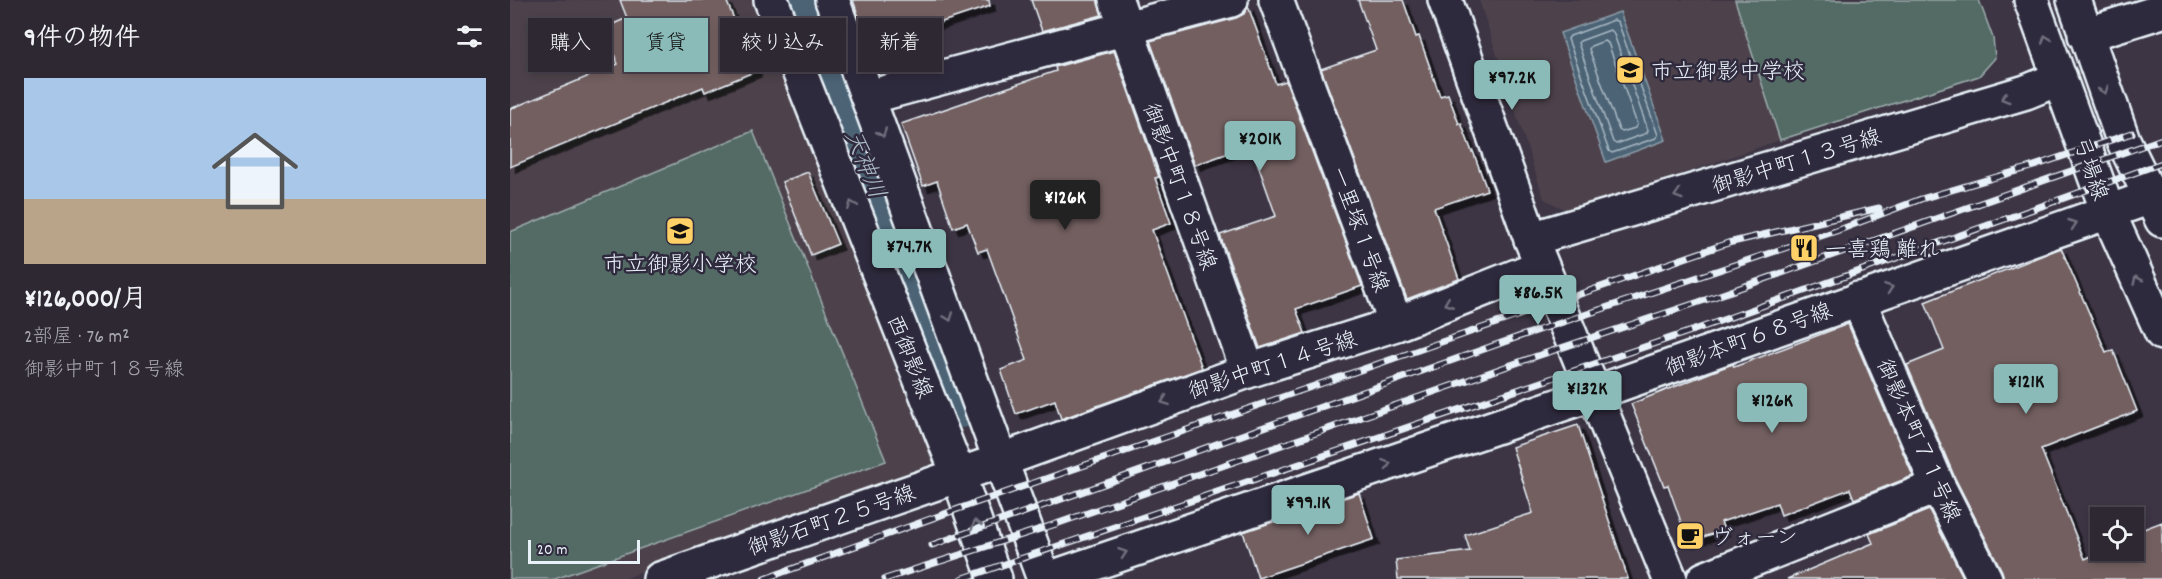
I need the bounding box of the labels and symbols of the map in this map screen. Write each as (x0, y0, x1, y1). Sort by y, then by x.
one-way arrow (2041, 34, 2053, 45)
school or university icon: 市立御影中学校 (1614, 54, 1646, 86)
place label: 市立御影中学校 (1651, 58, 1805, 89)
pin: ¥97.2K (1463, 60, 1561, 111)
one-way arrow (2097, 84, 2110, 95)
one-way arrow (2000, 91, 2011, 103)
street label: 御影中町１８号線 (1133, 99, 1222, 275)
pin: ¥201K (1218, 121, 1302, 172)
street label: 御影中町１３号線 (1708, 123, 1886, 204)
water label: 天神川 (834, 125, 892, 205)
one-way arrow (875, 128, 888, 138)
street label: 弓場線 (2063, 133, 2114, 205)
street label: 一里塚１号線 (1321, 163, 1395, 298)
pin: ¥126K (1023, 180, 1107, 231)
one-way arrow (1673, 188, 1684, 200)
one-way arrow (847, 200, 859, 211)
school or university icon: 市立御影小学校 (664, 215, 696, 247)
one-way arrow (2067, 219, 2078, 232)
pin: ¥74.7K (860, 229, 958, 280)
restaurant icon: 一喜鶏 離れ (1788, 232, 1820, 264)
place label: 一喜鶏 離れ (1825, 236, 1940, 267)
place label: 市立御影小学校 (603, 251, 757, 282)
pin: ¥86.5K (1489, 275, 1587, 326)
one-way arrow (2132, 276, 2144, 287)
one-way arrow (1883, 283, 1893, 296)
one-way arrow (1444, 296, 1455, 308)
street label: 御影本町６８号線 (1661, 297, 1837, 386)
street label: 西御影線 (877, 311, 939, 404)
one-way arrow (942, 311, 955, 321)
street label: 御影中町１４号線 (1185, 325, 1362, 409)
street label: 御影本町７１号線 (1867, 355, 1967, 528)
pin: ¥121K (1984, 364, 2068, 415)
pin: ¥132K (1545, 371, 1629, 422)
pin: ¥126K (1730, 383, 1814, 434)
one-way arrow (1160, 393, 1171, 406)
one-way arrow (1381, 458, 1392, 471)
street label: 御影石町２５号線 (744, 479, 920, 566)
pin: ¥99.1K (1259, 485, 1357, 536)
one-way arrow (970, 519, 983, 530)
cafe icon: ヴォーン (1674, 520, 1706, 552)
place label: ヴォーン (1711, 524, 1798, 555)
scale bar (528, 537, 640, 564)
one-way arrow (1117, 548, 1128, 561)

